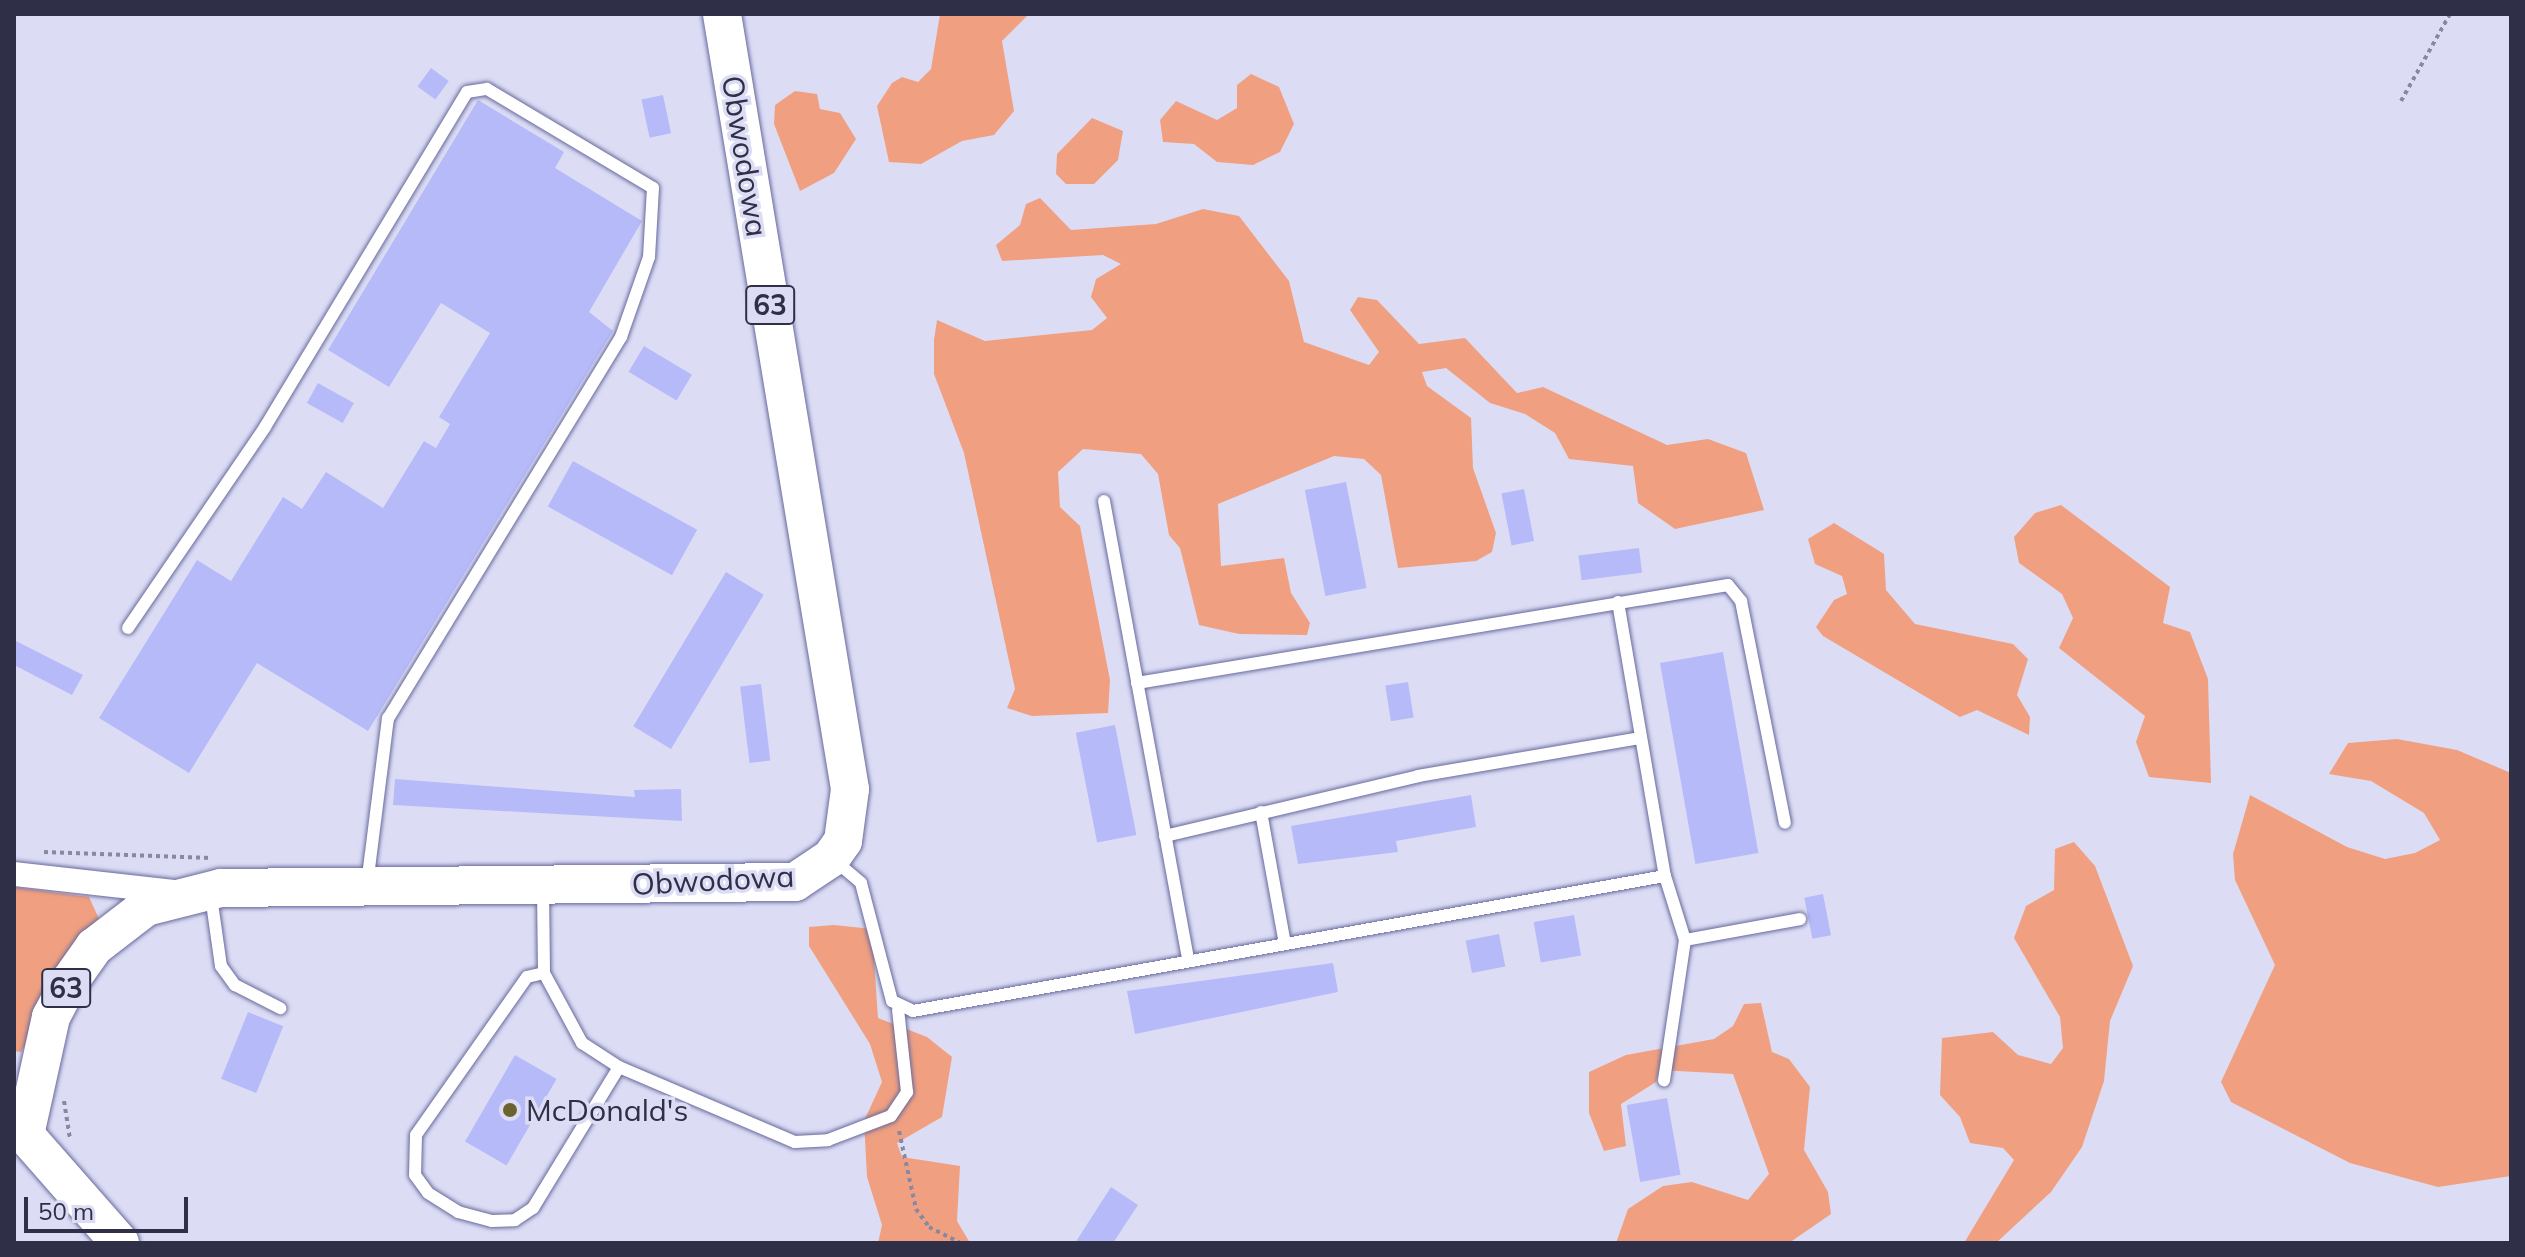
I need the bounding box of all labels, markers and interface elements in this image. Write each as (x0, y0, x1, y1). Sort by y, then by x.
street label: Obwodowa (715, 73, 775, 239)
road number: 63 (744, 281, 796, 329)
street label: Obwodowa (631, 858, 795, 902)
road number: 63 (40, 964, 92, 1012)
place label: McDonald's (526, 1092, 688, 1128)
marker: McDonald's (501, 1101, 519, 1119)
scale bar (28, 1181, 192, 1231)
text: 50 m (38, 1196, 94, 1226)

